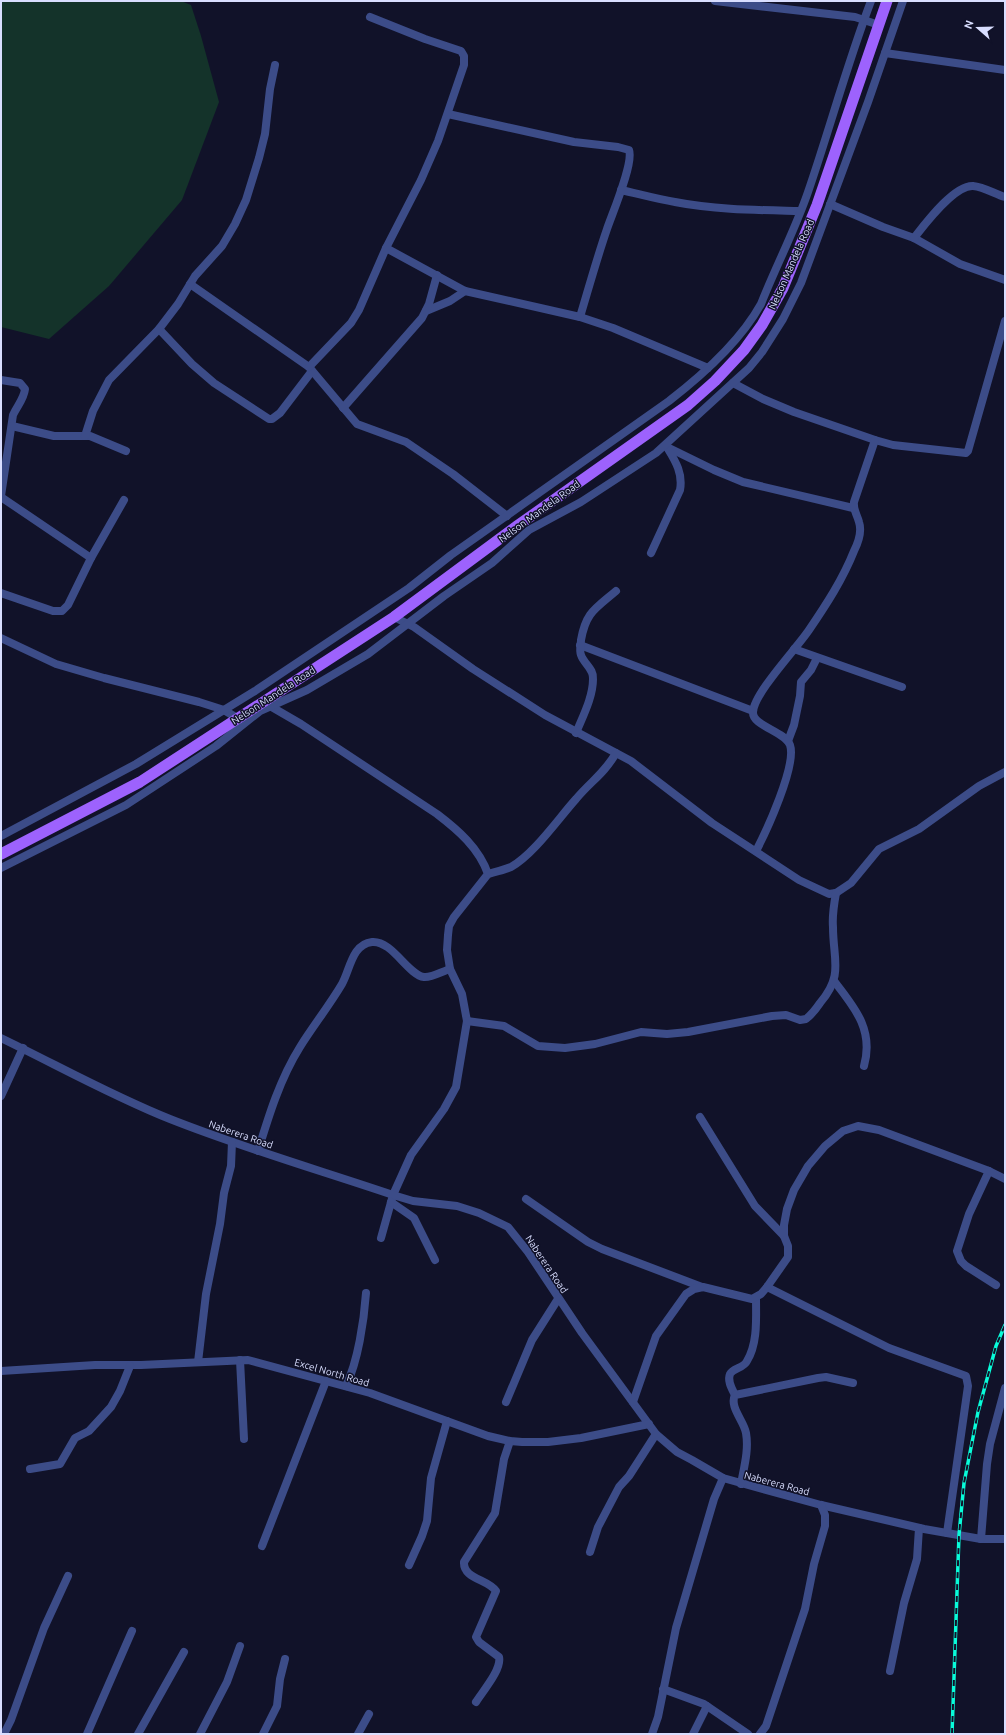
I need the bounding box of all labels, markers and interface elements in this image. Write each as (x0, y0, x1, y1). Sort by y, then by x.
north arrow (958, 8, 998, 48)
text: N (962, 19, 976, 30)
street label: Nelson Mandela Road (767, 217, 816, 311)
street label: Nelson Mandela Road (497, 478, 582, 545)
street label: Nelson Mandela Road (229, 664, 317, 727)
street label: Naberera Road (207, 1118, 275, 1151)
street label: Naberera Road (523, 1233, 570, 1295)
street label: Excel North Road (293, 1357, 371, 1388)
street label: Naberera Road (743, 1469, 811, 1498)

